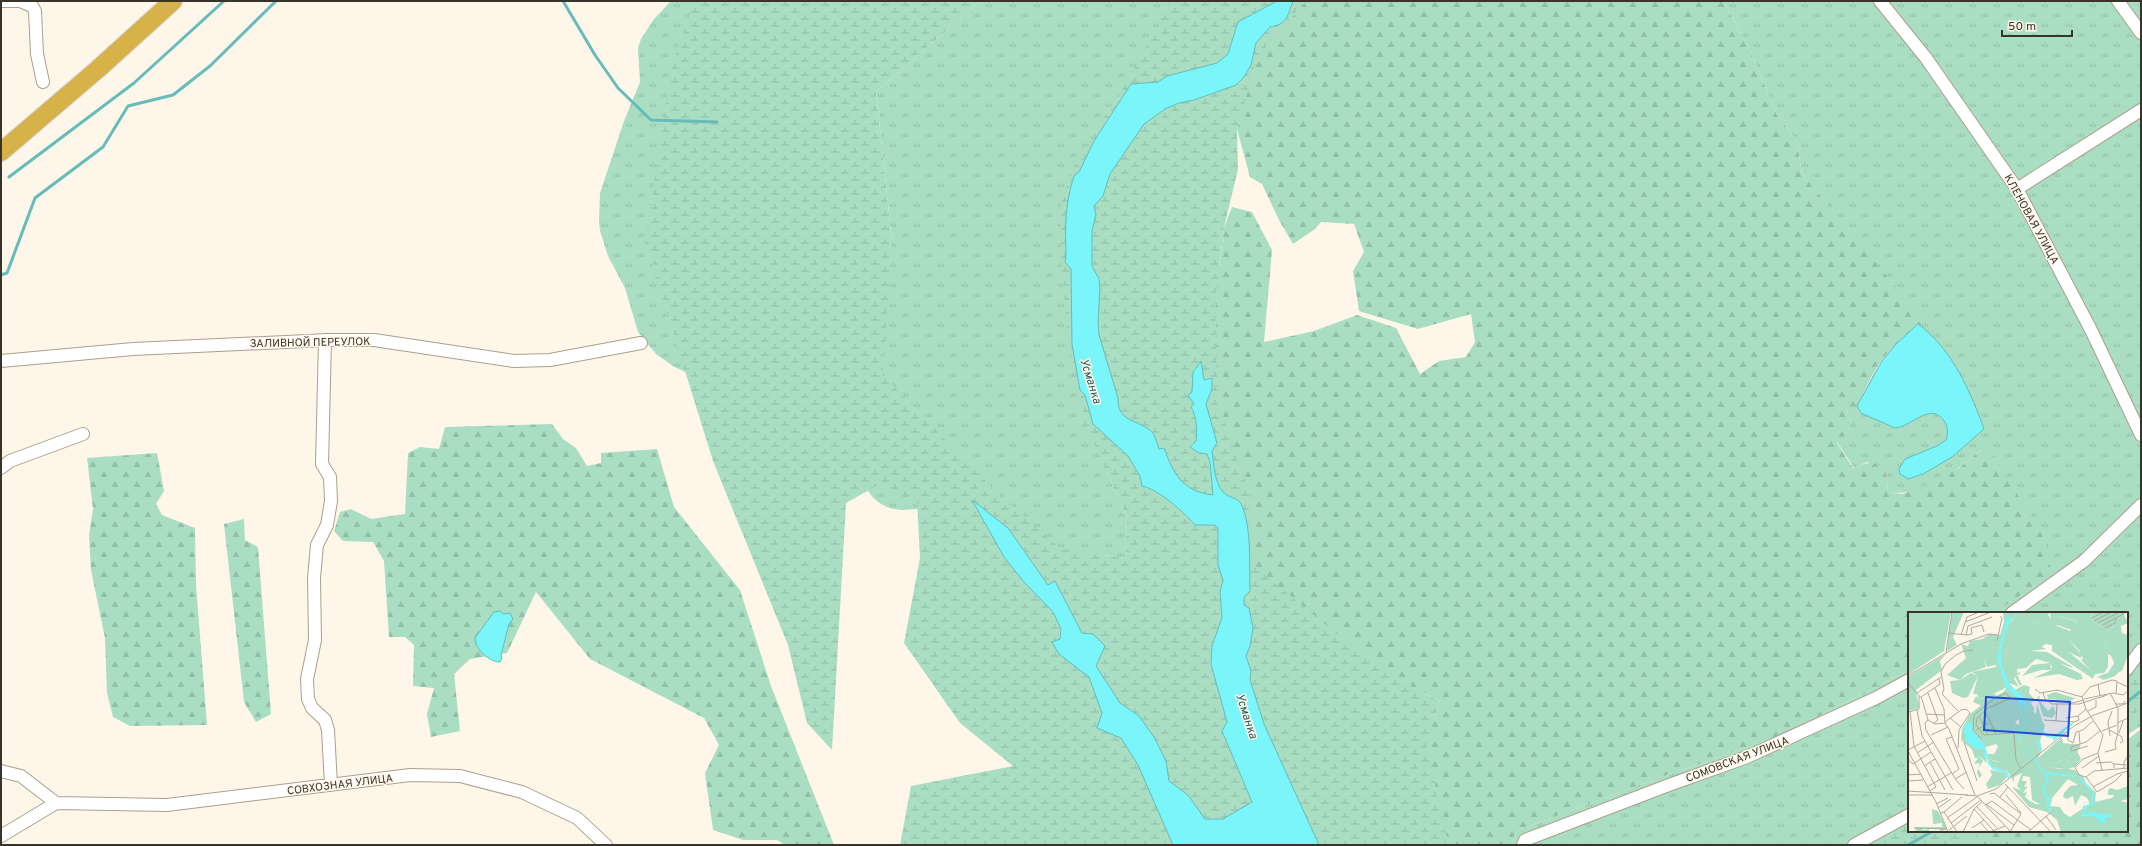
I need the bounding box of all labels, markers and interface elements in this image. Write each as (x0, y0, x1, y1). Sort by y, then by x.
scale bar (2002, 12, 2072, 38)
text: 50 m (2008, 19, 2036, 35)
street label: КЛЕНОВАЯ УЛИЦА (2001, 172, 2062, 267)
street label: ЗАЛИВНОЙ ПЕРЕУЛОК (249, 334, 371, 351)
water label: Усманка (1076, 357, 1105, 407)
inset map (1908, 612, 2128, 832)
water label: Усманка (1231, 692, 1261, 742)
street label: СОМОВСКАЯ УЛИЦА (1684, 734, 1791, 786)
street label: СОВХОЗНАЯ УЛИЦА (286, 772, 394, 798)

